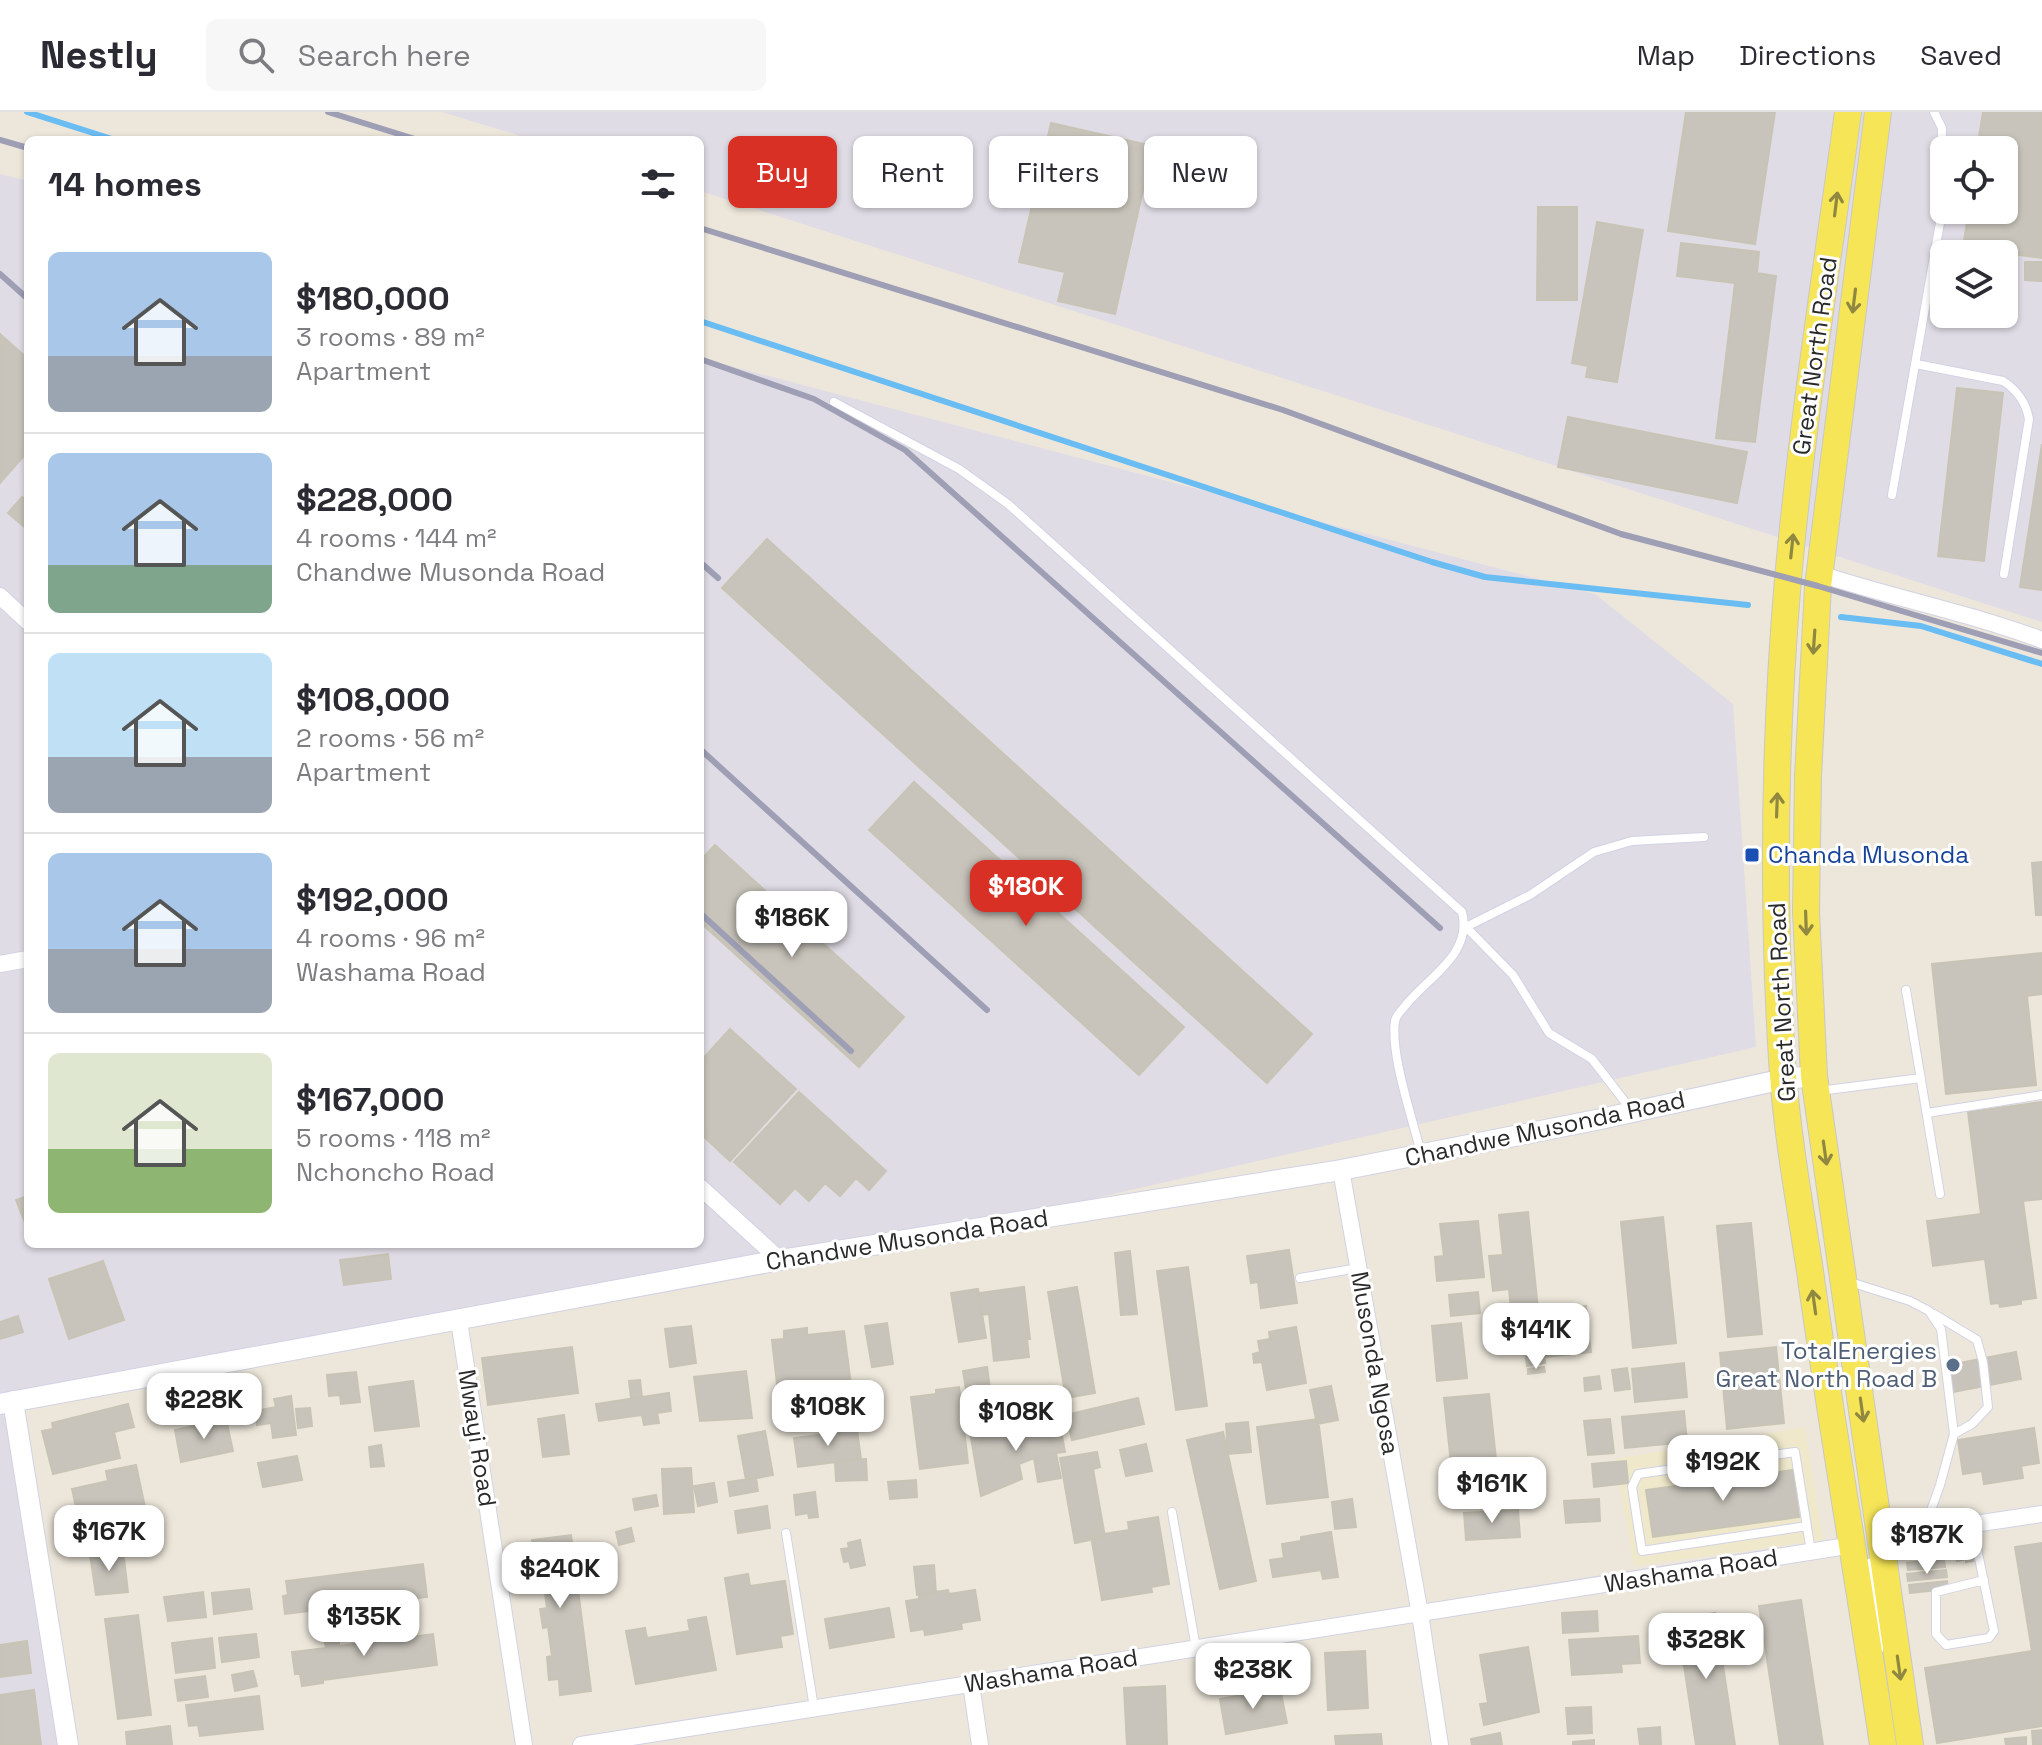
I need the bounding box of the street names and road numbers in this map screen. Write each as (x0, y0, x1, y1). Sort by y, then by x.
street label: Great North Road (1785, 255, 1844, 457)
street label: Great North Road (1761, 902, 1802, 1102)
street label: Chandwe Musonda Road (1402, 1084, 1688, 1173)
street label: Chandwe Musonda Road (764, 1202, 1050, 1277)
street label: Musonda Ngosa (1344, 1269, 1407, 1457)
street label: Mwayi Road (451, 1367, 504, 1509)
street label: Washama Road (1602, 1541, 1780, 1600)
street label: Washama Road (962, 1641, 1140, 1700)

